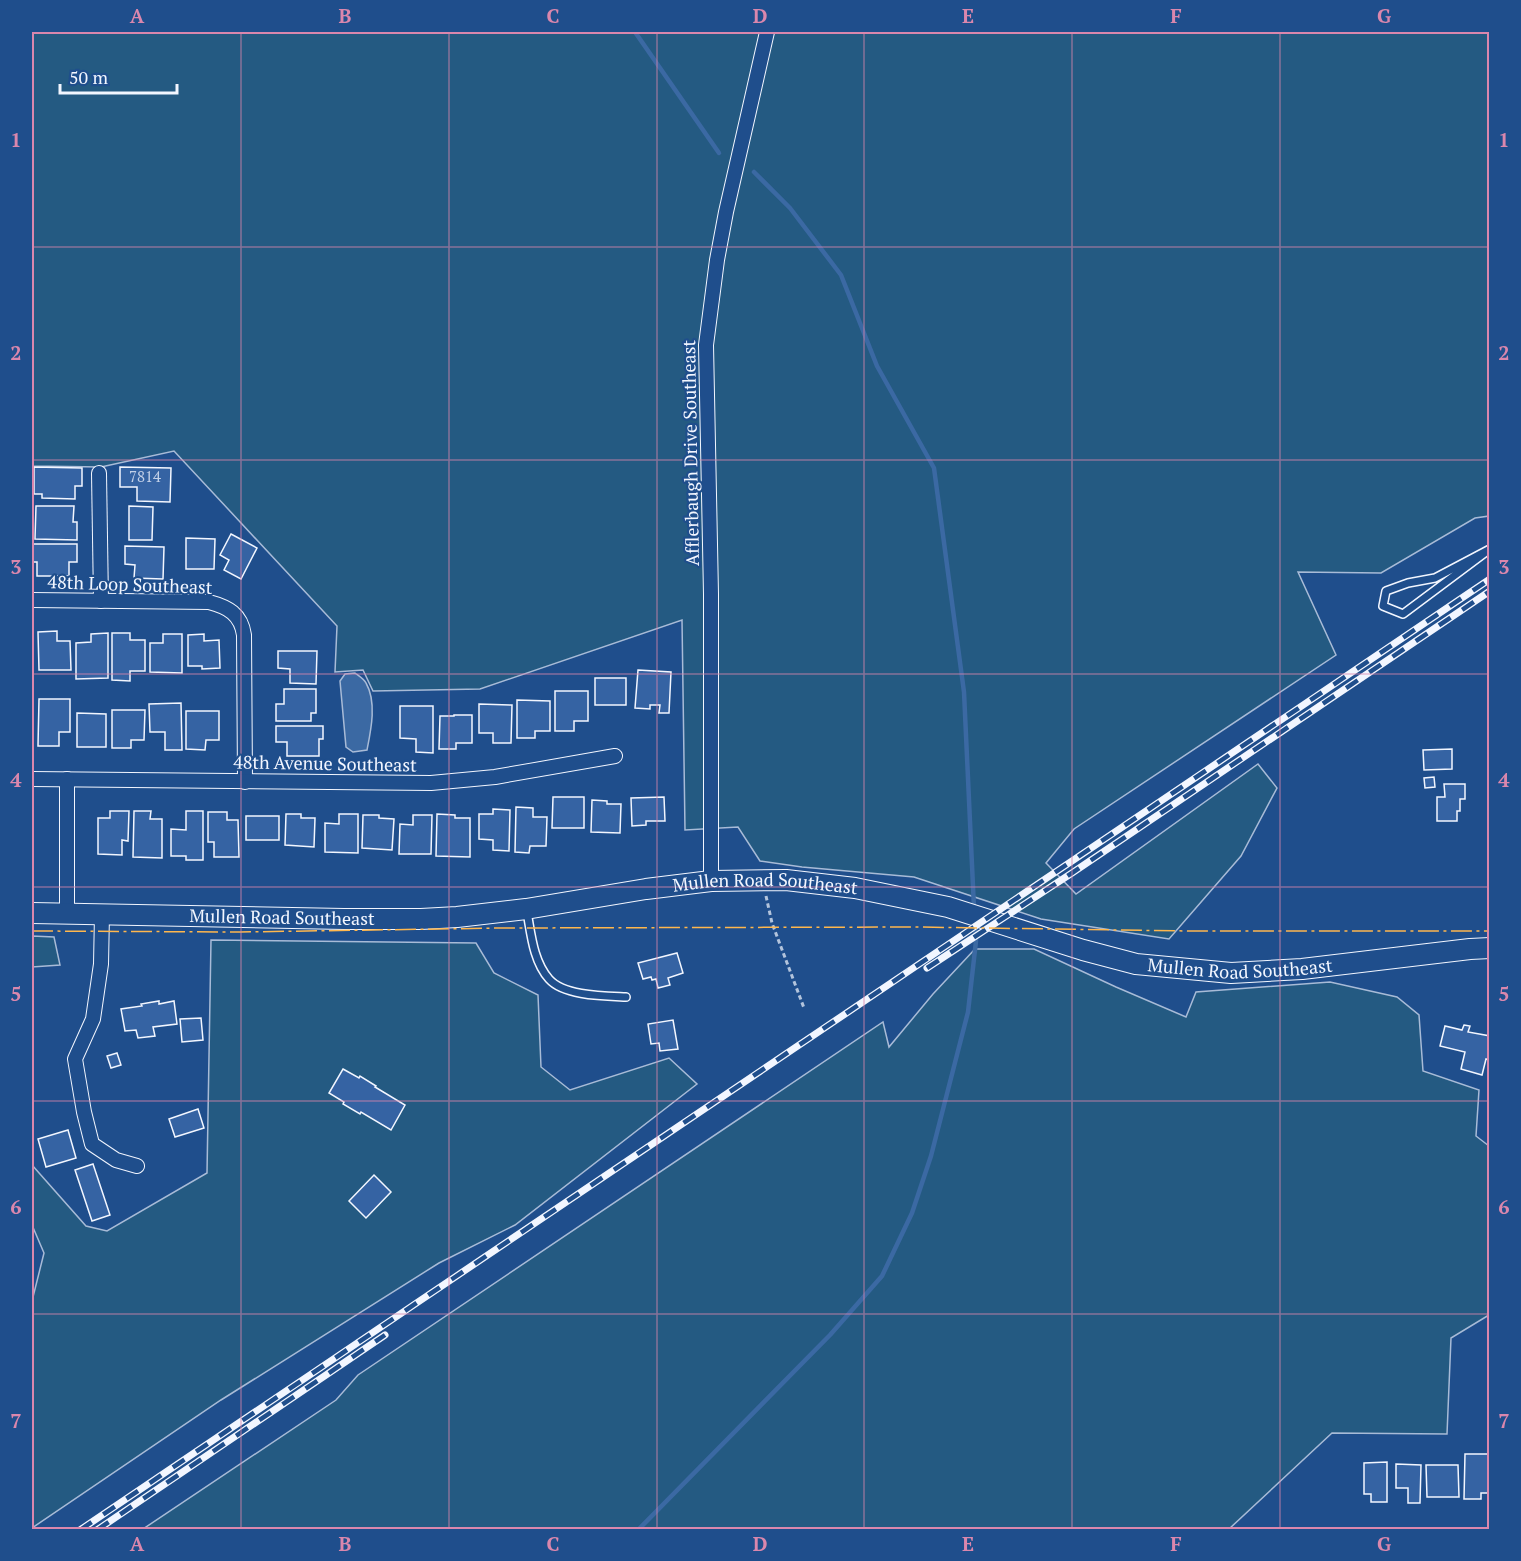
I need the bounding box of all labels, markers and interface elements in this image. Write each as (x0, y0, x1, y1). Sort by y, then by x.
text: A (130, 2, 145, 29)
text: B (339, 2, 352, 29)
text: C (546, 2, 560, 29)
text: D (753, 2, 767, 29)
text: E (962, 2, 974, 29)
text: F (1170, 2, 1182, 29)
text: G (1377, 2, 1391, 29)
scale bar (60, 57, 177, 95)
text: 50 m (69, 65, 109, 89)
text: 1 (10, 126, 22, 153)
text: 1 (1498, 126, 1510, 153)
text: 2 (10, 339, 22, 366)
street label: Afflerbaugh Drive Southeast (676, 339, 704, 566)
text: 2 (1498, 339, 1510, 366)
house number: 7814 (129, 466, 161, 486)
text: 3 (10, 553, 22, 580)
text: 3 (1498, 553, 1510, 580)
street label: 48th Loop Southeast (47, 569, 213, 599)
street label: 48th Avenue Southeast (233, 749, 417, 777)
text: 4 (10, 766, 22, 793)
text: 4 (1498, 766, 1510, 793)
street label: Mullen Road Southeast (671, 867, 859, 899)
street label: Mullen Road Southeast (189, 903, 375, 930)
street label: Mullen Road Southeast (1147, 952, 1334, 984)
text: 5 (10, 980, 22, 1007)
text: 5 (1498, 980, 1510, 1007)
text: 6 (10, 1193, 22, 1220)
text: 6 (1498, 1193, 1510, 1220)
text: 7 (10, 1407, 22, 1434)
text: 7 (1498, 1407, 1510, 1434)
text: A (130, 1530, 145, 1557)
text: B (339, 1530, 352, 1557)
text: C (546, 1530, 560, 1557)
text: D (753, 1530, 767, 1557)
text: E (962, 1530, 974, 1557)
text: F (1170, 1530, 1182, 1557)
text: G (1377, 1530, 1391, 1557)

